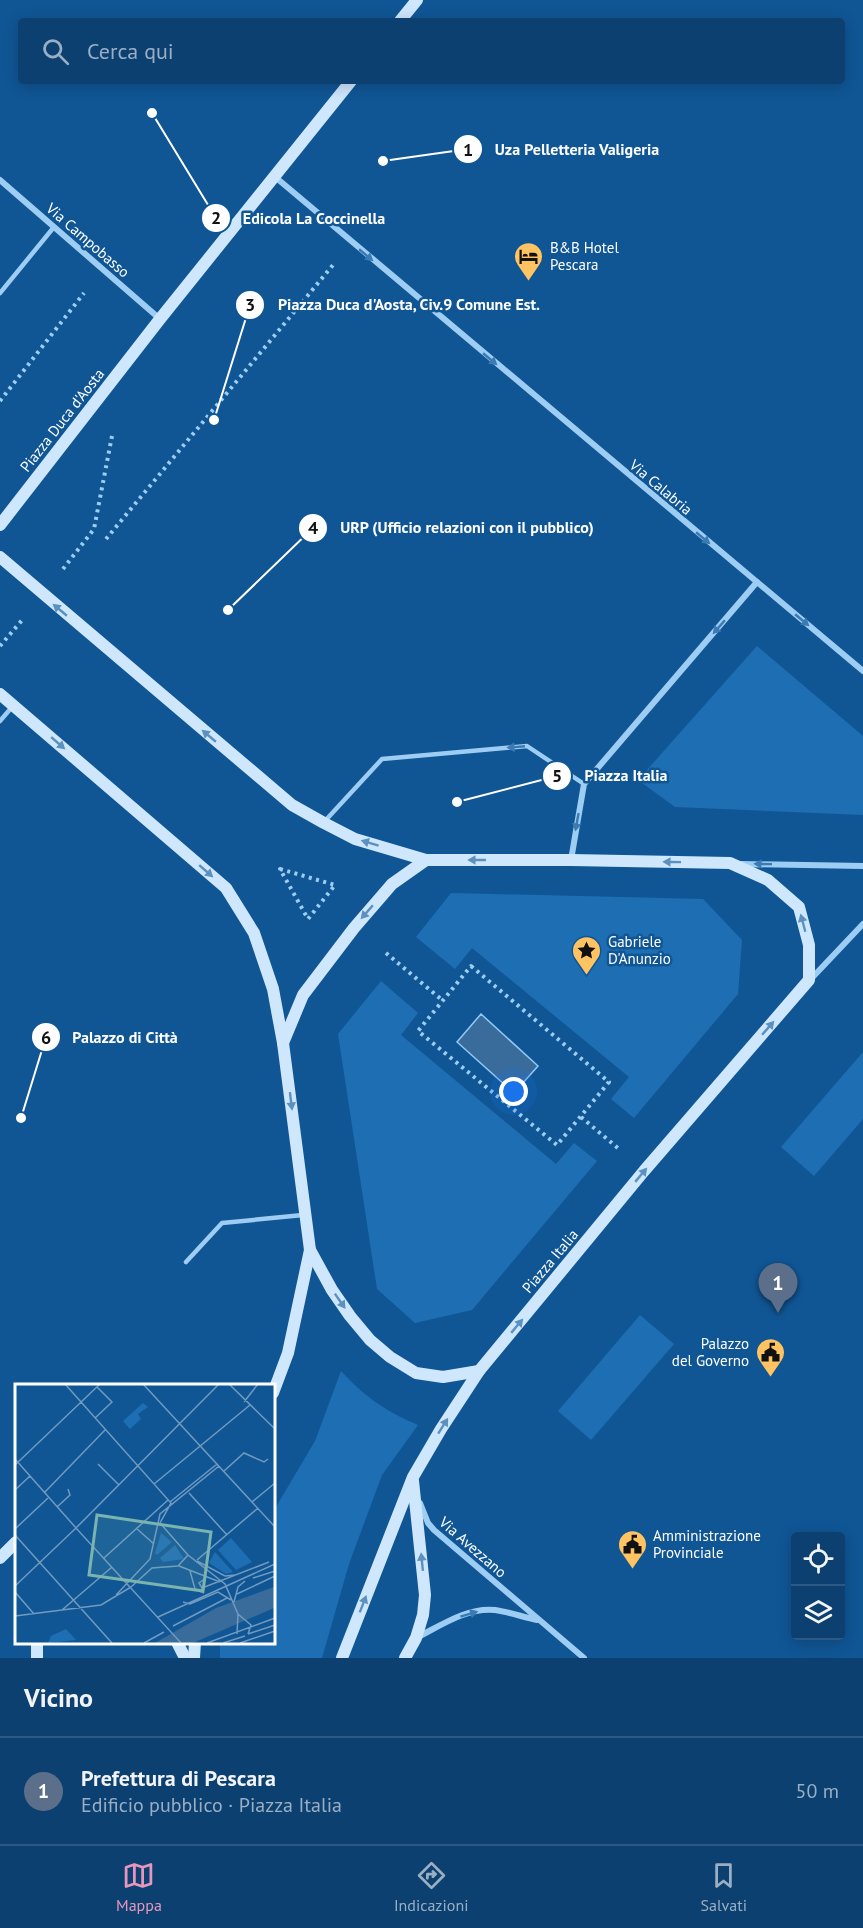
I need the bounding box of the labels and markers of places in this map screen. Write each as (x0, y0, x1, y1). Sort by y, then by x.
callout: Uza Pelletteria Valigeria (453, 132, 672, 166)
callout: Edicola La Coccinella (201, 201, 397, 235)
place label: B&B Hotel Pescara (550, 238, 619, 274)
hotel icon: B&B Hotel Pescara (513, 240, 545, 282)
callout: Piazza Duca d'Aosta, Civ.9 Comune Est. (235, 288, 552, 322)
callout: URP (Ufficio relazioni con il pubblico) (298, 511, 606, 545)
callout: Piazza Italia (542, 759, 679, 793)
place label: Gabriele D'Anunzio (608, 932, 671, 968)
place icon: Gabriele D'Anunzio (571, 934, 603, 976)
callout: Palazzo di Città (31, 1020, 190, 1054)
pin: 1 (758, 1264, 798, 1313)
place label: Palazzo del Governo (672, 1334, 749, 1370)
public building icon: Palazzo del Governo (754, 1336, 786, 1378)
place label: Amministrazione Provinciale (653, 1526, 761, 1562)
public building icon: Amministrazione Provinciale (616, 1528, 648, 1570)

